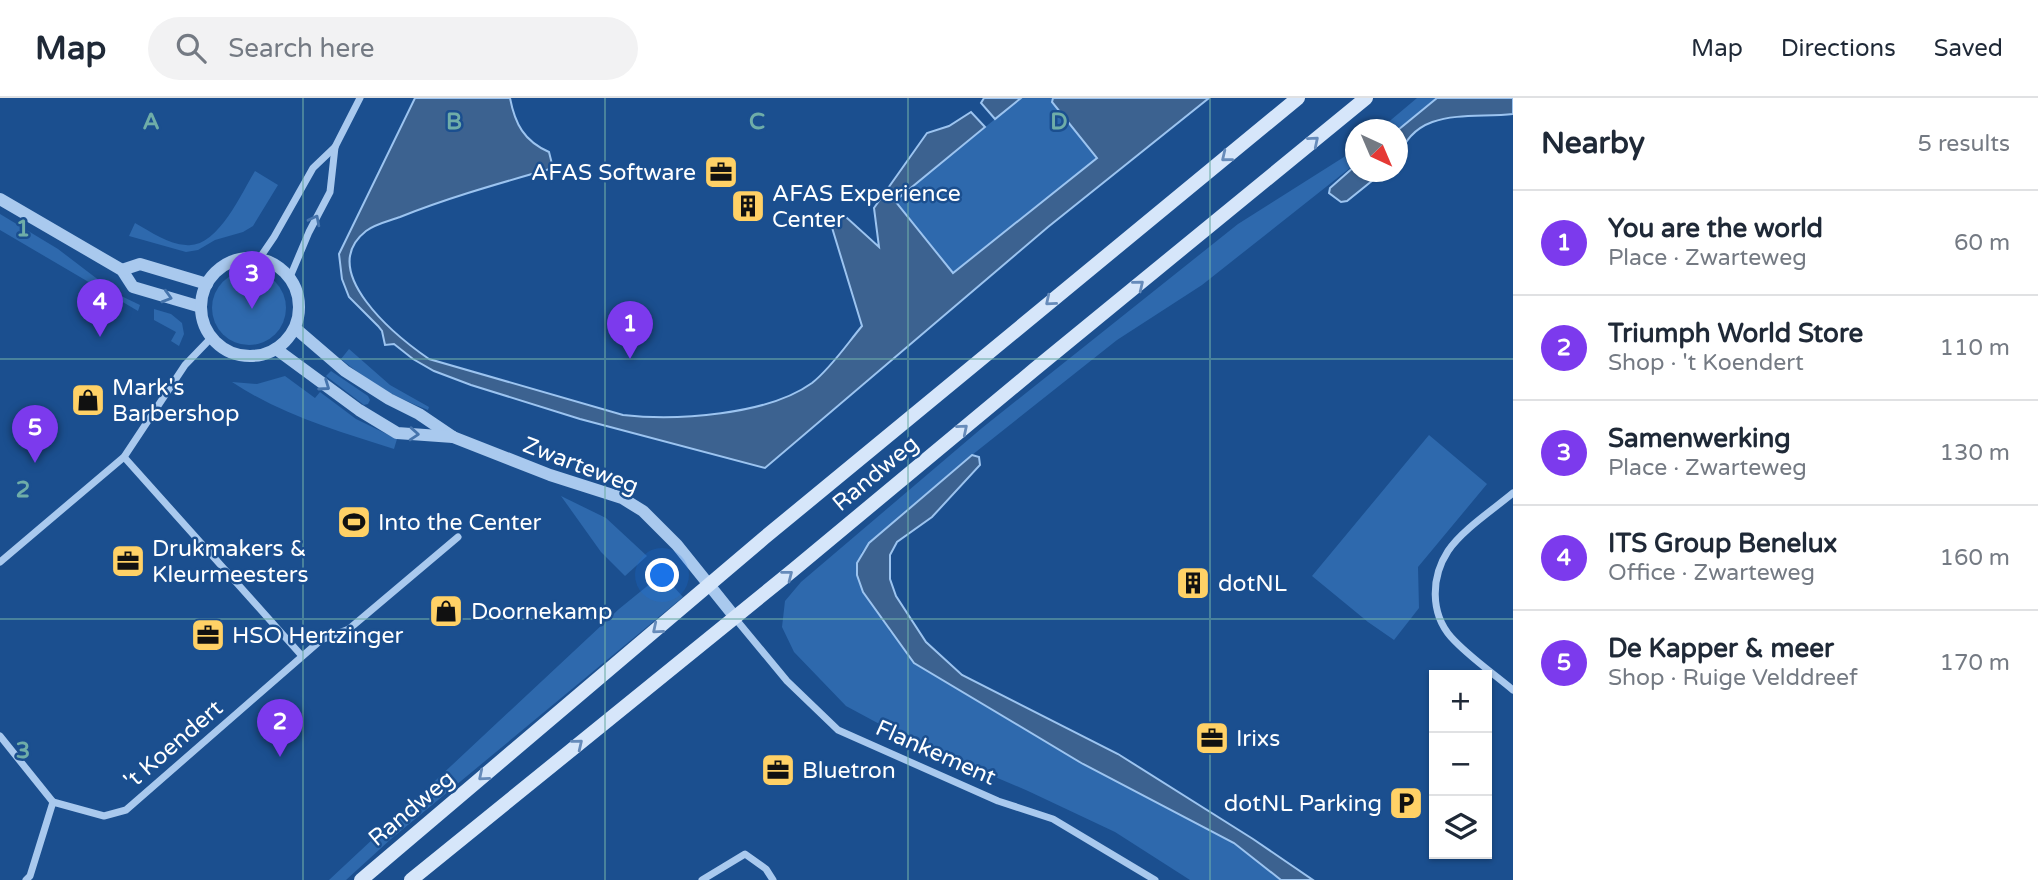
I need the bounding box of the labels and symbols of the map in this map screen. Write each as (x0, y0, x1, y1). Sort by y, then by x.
text: A (142, 108, 160, 136)
text: B (446, 108, 462, 136)
text: C (749, 108, 765, 136)
text: D (1050, 108, 1068, 136)
north arrow (1345, 119, 1408, 182)
one-way arrow (1307, 136, 1319, 149)
one-way arrow (1221, 148, 1233, 161)
office icon: AFAS Software (702, 153, 740, 191)
place label: AFAS Software (531, 159, 696, 187)
place label: AFAS Experience Center (772, 180, 961, 234)
building icon: AFAS Experience Center (729, 187, 767, 225)
text: 1 (16, 215, 30, 243)
one-way arrow (307, 215, 320, 227)
pin: 3 (229, 251, 275, 309)
pin: 4 (77, 279, 123, 337)
one-way arrow (1130, 281, 1143, 293)
one-way arrow (161, 289, 173, 303)
one-way arrow (1045, 293, 1058, 305)
pin: 1 (607, 301, 653, 359)
place label: Mark's Barbershop (112, 374, 240, 428)
one-way arrow (318, 378, 330, 390)
shop icon: Mark's Barbershop (69, 381, 107, 419)
pin: 5 (12, 405, 58, 463)
one-way arrow (954, 425, 967, 437)
one-way arrow (408, 426, 419, 441)
street label: Randweg (827, 430, 924, 518)
street label: Zwarteweg (519, 431, 642, 501)
text: 2 (16, 476, 30, 504)
sports icon: Into the Center (335, 503, 373, 541)
place label: Into the Center (378, 509, 541, 537)
place label: Drukmakers & Kleurmeesters (152, 535, 309, 589)
office icon: Drukmakers & Kleurmeesters (109, 542, 147, 580)
your location (645, 558, 679, 592)
building icon: dotNL (1174, 564, 1212, 602)
one-way arrow (780, 570, 792, 583)
place label: dotNL (1218, 570, 1287, 598)
shop icon: Doornekamp (427, 592, 465, 630)
place label: Doornekamp (471, 598, 613, 626)
office icon: HSO Hertzinger (189, 616, 227, 654)
one-way arrow (652, 621, 665, 633)
place label: HSO Hertzinger (232, 622, 404, 650)
street label: 't Koendert (119, 694, 229, 795)
pin: 2 (257, 699, 303, 757)
street label: Flankement (871, 714, 1000, 792)
office icon: Irixs (1193, 719, 1231, 757)
place label: Irixs (1236, 725, 1280, 753)
text: 3 (16, 737, 30, 765)
one-way arrow (569, 740, 582, 752)
office icon: Bluetron (759, 751, 797, 789)
place label: Bluetron (802, 757, 896, 785)
street label: Randweg (363, 765, 460, 853)
one-way arrow (479, 768, 492, 780)
parking icon: dotNL Parking (1387, 784, 1425, 822)
place label: dotNL Parking (1224, 790, 1382, 818)

